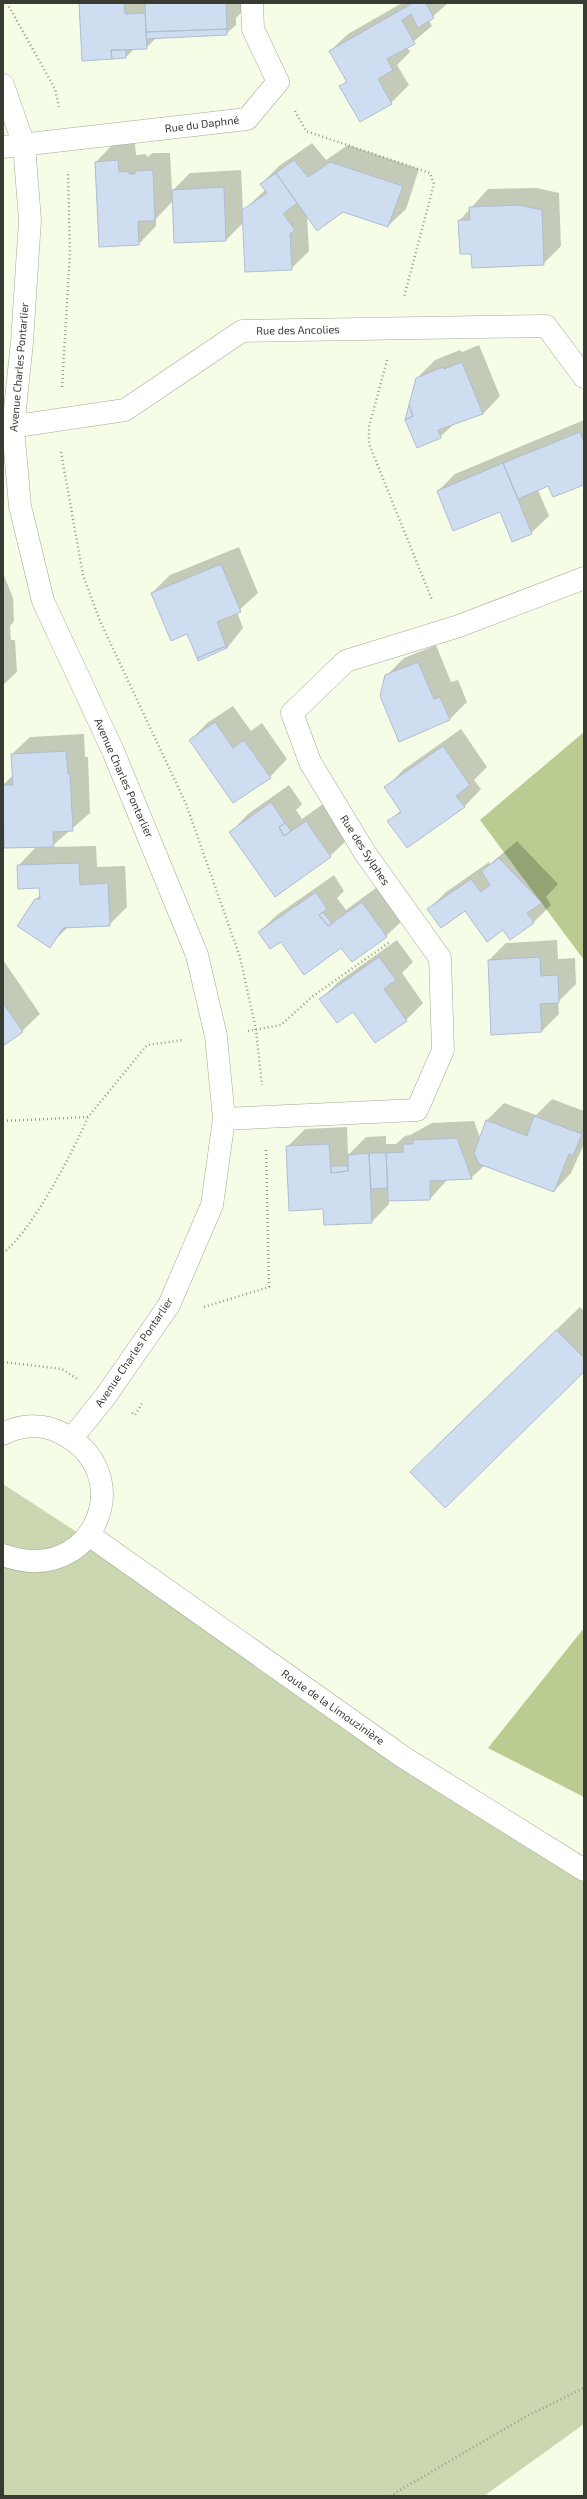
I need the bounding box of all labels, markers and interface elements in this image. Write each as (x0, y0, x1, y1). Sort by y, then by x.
street label: Rue du Daphné (164, 112, 240, 135)
street label: Avenue Charles Pontarlier (6, 301, 31, 432)
street label: Rue des Ancolies (256, 322, 340, 337)
street label: Avenue Charles Pontarlier (92, 716, 157, 840)
street label: Rue des Sylphes (338, 812, 393, 888)
street label: Avenue Charles Pontarlier (92, 1294, 176, 1409)
street label: Route de la Limouzinière (279, 1666, 387, 1747)

